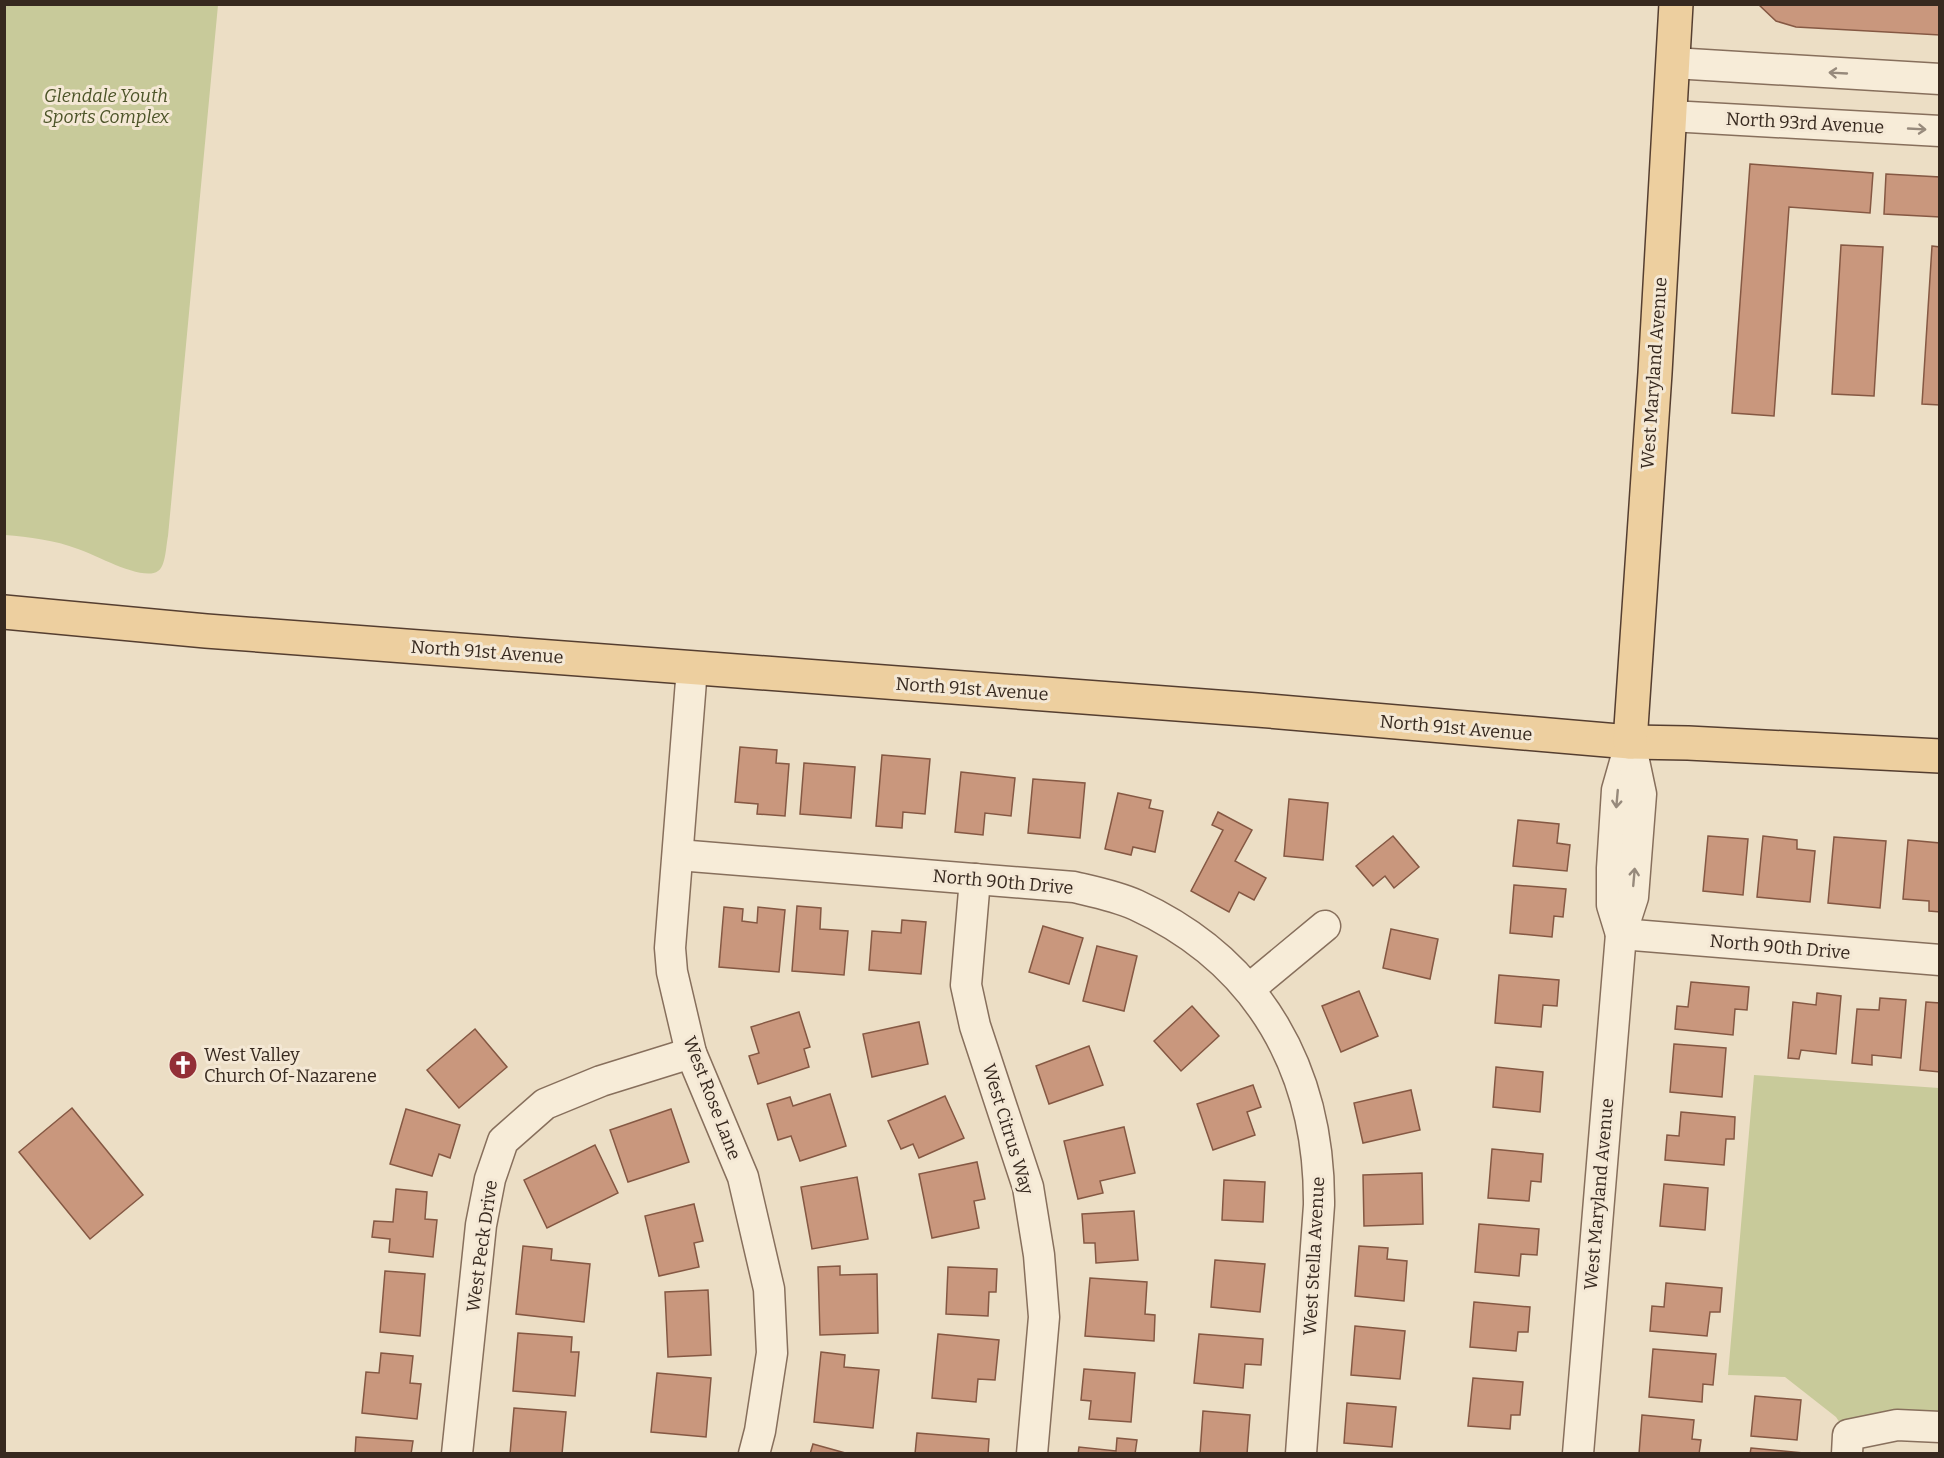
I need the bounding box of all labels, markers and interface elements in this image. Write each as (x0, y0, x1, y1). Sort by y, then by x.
one-way arrow (1829, 67, 1849, 78)
park label: Glendale Youth Sports Complex (43, 85, 170, 128)
street label: North 93rd Avenue (1725, 108, 1885, 138)
one-way arrow (1907, 124, 1927, 135)
street label: West Maryland Avenue (1636, 276, 1672, 470)
street label: North 91st Avenue (410, 636, 564, 668)
street label: North 91st Avenue (895, 673, 1049, 705)
street label: North 91st Avenue (1379, 710, 1533, 746)
one-way arrow (1611, 789, 1622, 808)
street label: North 90th Drive (932, 865, 1074, 899)
one-way arrow (1629, 868, 1640, 888)
street label: North 90th Drive (1709, 930, 1851, 964)
street label: West Rose Lane (678, 1033, 746, 1163)
place label: West Valley Church Of-Nazarene (204, 1044, 377, 1087)
church icon: West Valley Church Of-Nazarene (167, 1049, 199, 1081)
street label: West Citrus Way (978, 1061, 1038, 1198)
street label: West Maryland Avenue (1580, 1097, 1618, 1291)
street label: West Stella Avenue (1299, 1176, 1329, 1336)
street label: West Peck Drive (462, 1179, 502, 1313)

